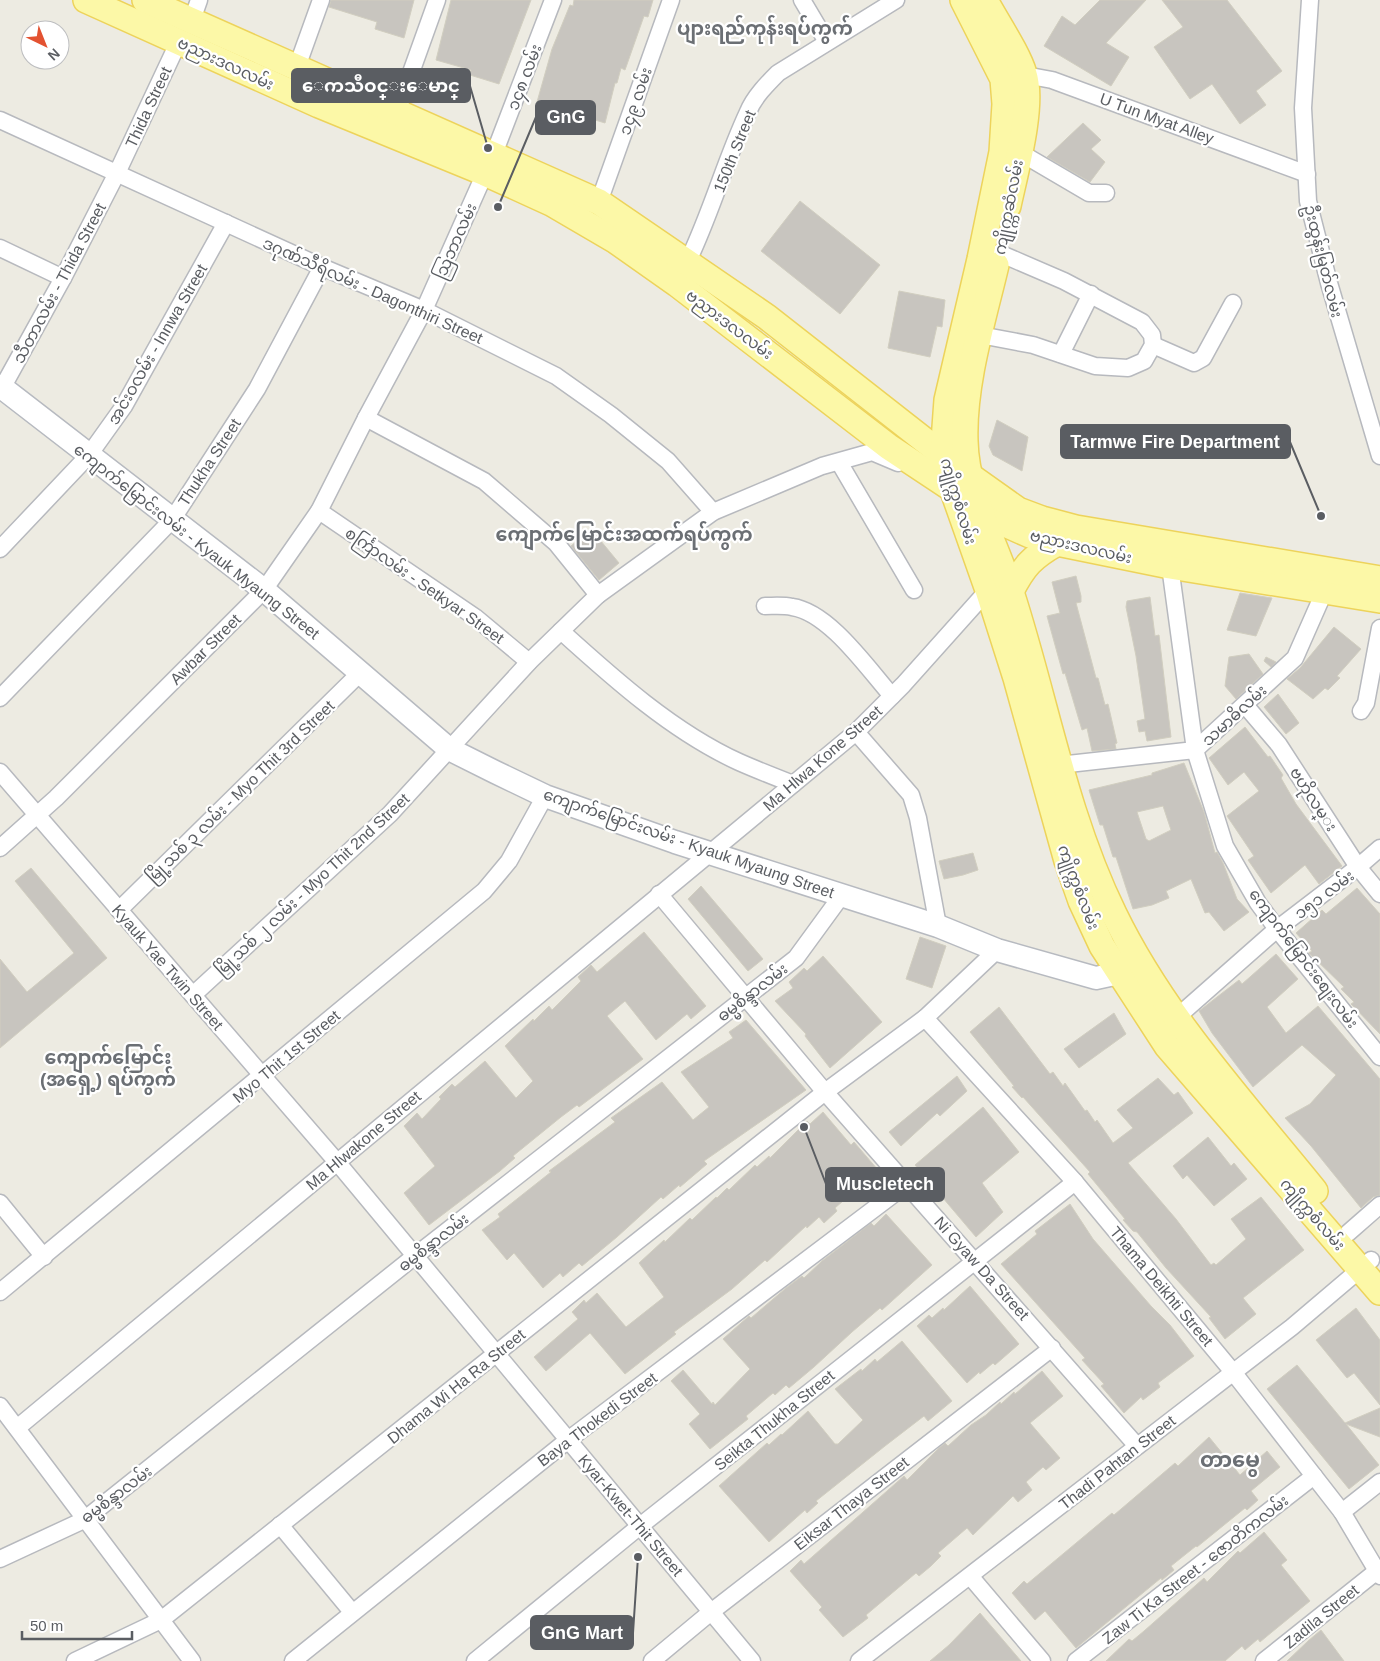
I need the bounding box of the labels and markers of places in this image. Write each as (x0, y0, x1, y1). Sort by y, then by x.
callout: ေကသီဝင္းေမာင္ (292, 69, 470, 102)
callout: GnG (536, 101, 595, 134)
callout: Tarmwe Fire Department (1061, 425, 1290, 458)
callout: Muscletech (826, 1168, 944, 1201)
callout: GnG Mart (531, 1616, 633, 1649)

